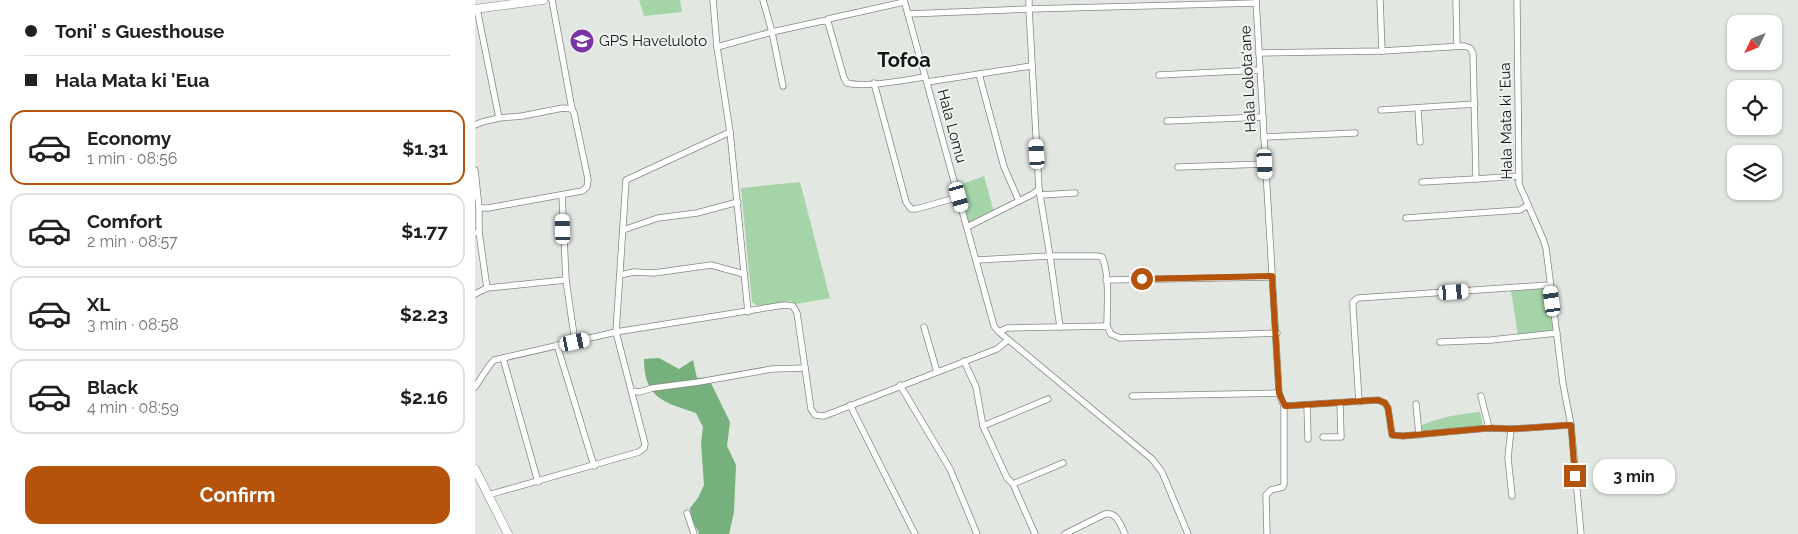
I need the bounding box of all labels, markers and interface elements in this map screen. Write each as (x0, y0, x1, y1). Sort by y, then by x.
north arrow (1727, 15, 1783, 70)
map controls (1727, 15, 1782, 200)
text: Toni' s Guesthouse (55, 20, 224, 42)
street label: Hala Lolota'ane (1236, 25, 1260, 133)
school or university icon: GPS Haveluloto (569, 28, 595, 54)
place label: GPS Haveluloto (599, 32, 707, 50)
district label: Tofoa (877, 48, 931, 72)
street label: Hala Mata ki 'Eua (1496, 62, 1516, 180)
text: Hala Mata ki 'Eua (55, 69, 209, 91)
button: locate (1727, 80, 1782, 135)
street label: Hala Lomu (934, 87, 970, 165)
icon: car (27, 125, 72, 170)
text: Economy (87, 127, 171, 149)
text: $1.31 (402, 137, 448, 159)
car (1028, 139, 1045, 169)
button: layers (1727, 145, 1782, 200)
text: 1 min · 08:56 (87, 149, 177, 168)
car (1256, 149, 1273, 179)
car (947, 181, 970, 213)
icon: car (27, 208, 72, 253)
text: Comfort (87, 210, 162, 232)
car (554, 214, 571, 244)
text: $1.77 (401, 220, 448, 242)
text: 2 min · 08:57 (87, 232, 178, 251)
route start (1131, 268, 1153, 290)
car (1438, 283, 1469, 301)
car (1542, 285, 1561, 317)
icon: car (27, 291, 72, 336)
text: XL (87, 293, 110, 315)
text: $2.23 (400, 303, 448, 325)
text: 3 min · 08:58 (87, 315, 179, 334)
car (558, 332, 591, 352)
icon: car (27, 374, 72, 419)
text: Black (87, 376, 138, 398)
text: $2.16 (400, 386, 448, 408)
text: 4 min · 08:59 (87, 398, 179, 417)
callout: 3 min (1593, 458, 1675, 494)
route end (1564, 465, 1586, 487)
button: Confirm (25, 466, 450, 524)
text: 3 min (1613, 467, 1655, 486)

